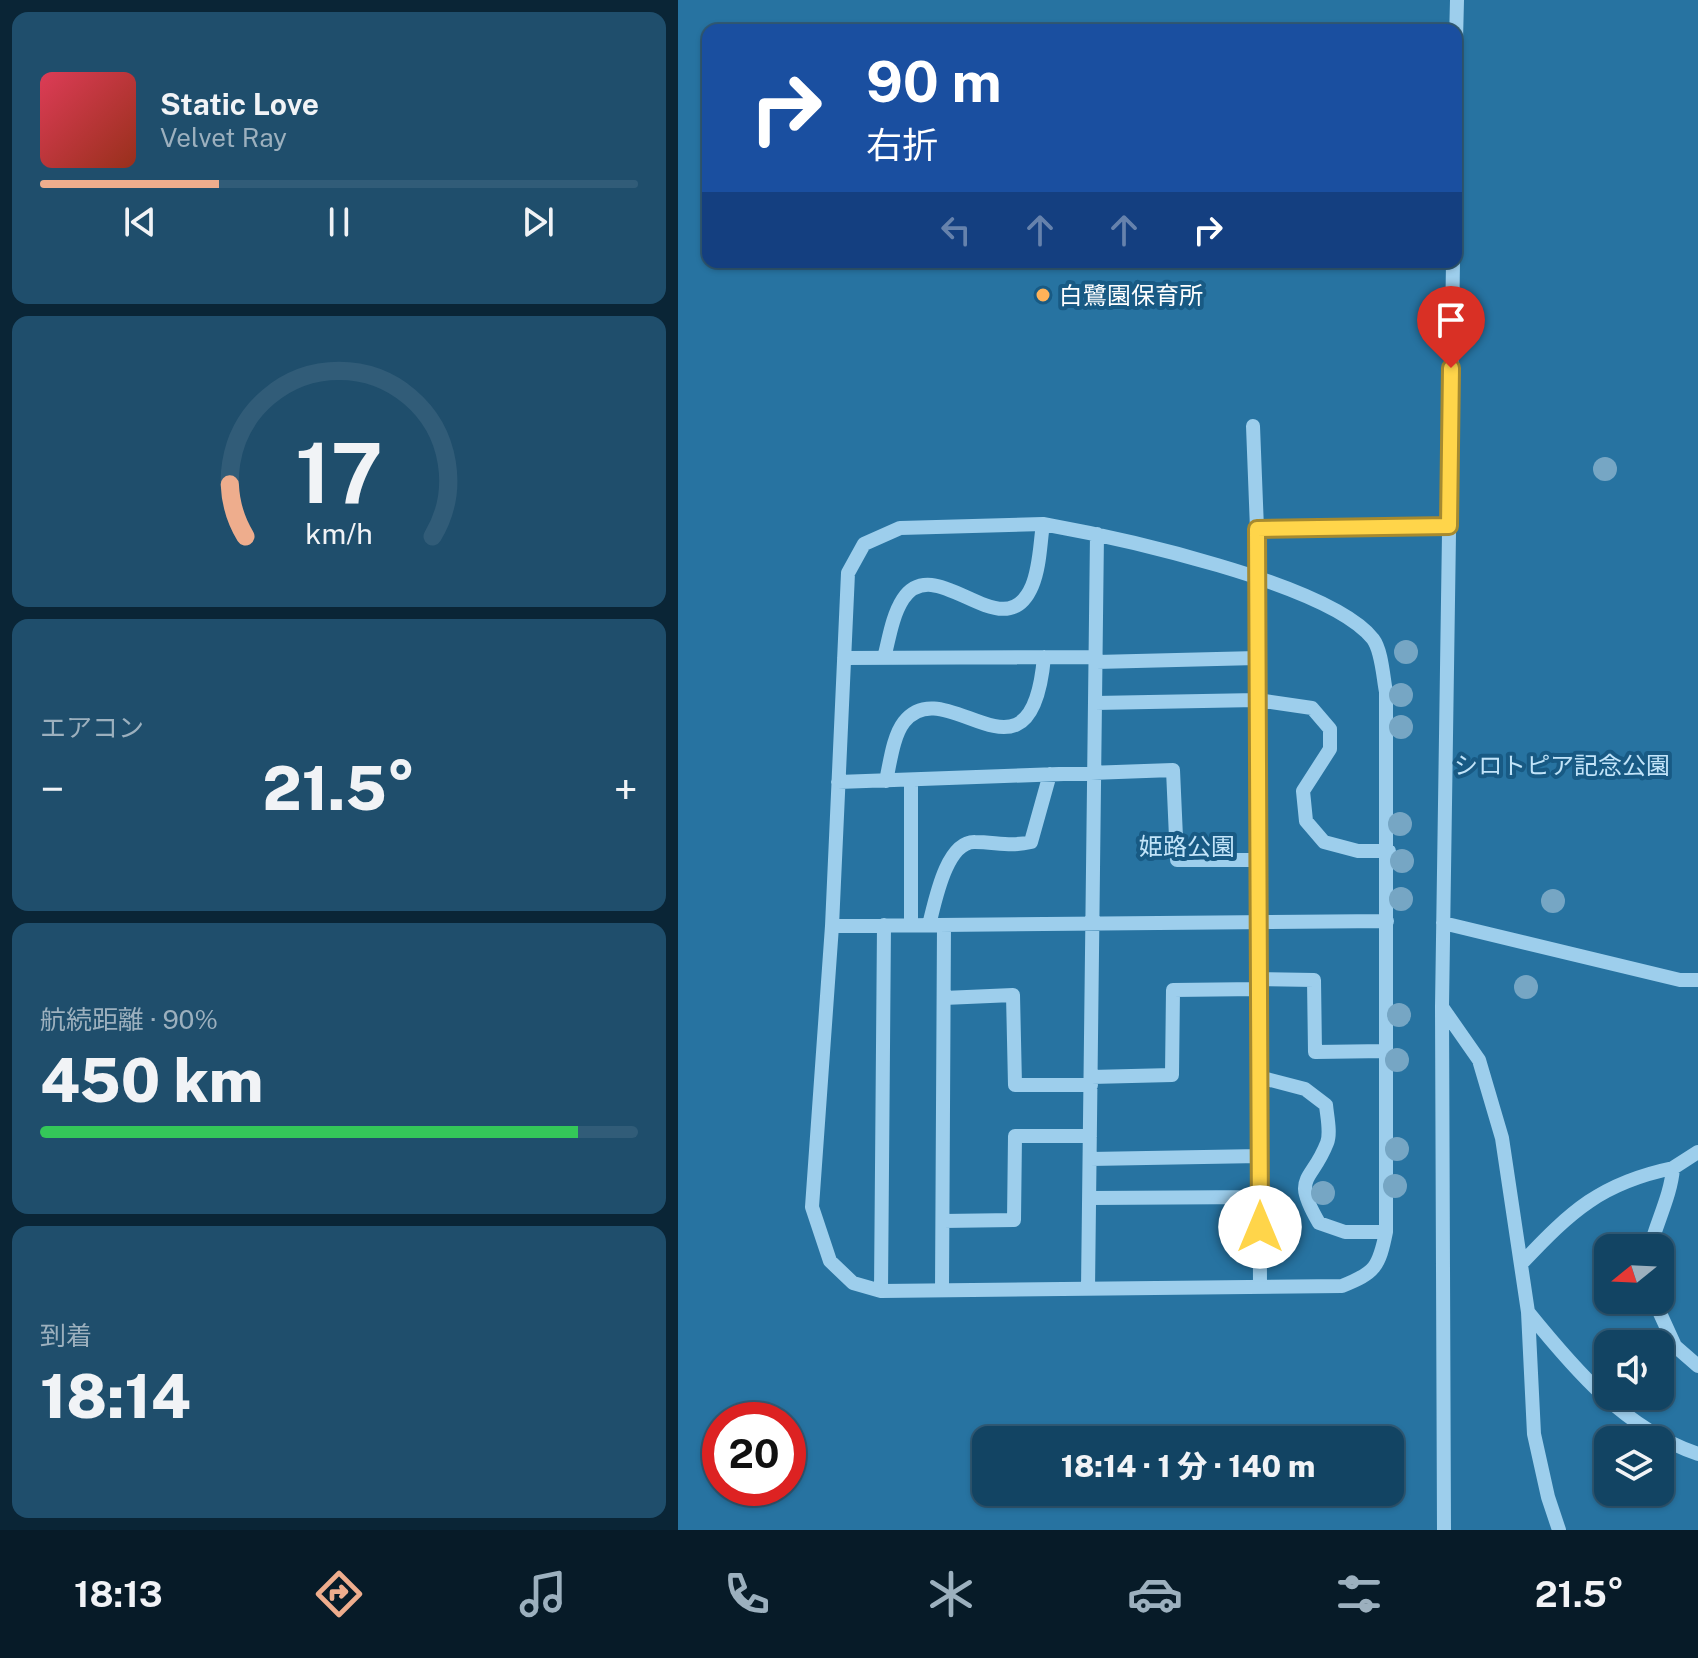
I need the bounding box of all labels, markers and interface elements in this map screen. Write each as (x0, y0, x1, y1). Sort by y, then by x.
text: 90 m (866, 49, 1002, 115)
icon: right (734, 56, 838, 160)
text: Static Love (160, 86, 319, 122)
text: Velvet Ray (160, 122, 287, 153)
text: 右折 (866, 124, 938, 166)
icon: previous (118, 200, 162, 244)
icon: pause (317, 200, 361, 244)
icon: next (516, 200, 560, 244)
icon: left (934, 208, 978, 252)
icon: ahead (1018, 208, 1062, 252)
icon: ahead (1102, 208, 1146, 252)
icon: right (1186, 208, 1230, 252)
place label: 白鷺園保育所 (1059, 281, 1203, 309)
marker: 白鷺園保育所 (1034, 286, 1052, 304)
pin (1417, 286, 1485, 368)
icon: arrive (1429, 298, 1473, 342)
text: 17 (295, 424, 383, 522)
text: km/h (305, 518, 373, 551)
text: エアコン (40, 712, 144, 743)
park label: シロトピア記念公園 (1454, 751, 1670, 779)
text: 21.5° (263, 753, 416, 824)
text: − (40, 763, 64, 815)
text: + (614, 763, 638, 815)
park label: 姫路公園 (1139, 832, 1235, 860)
text: 航続距離 · 90% (40, 1004, 218, 1035)
text: 450 km (40, 1045, 263, 1116)
position arrow (1218, 1185, 1302, 1269)
north arrow (1594, 1234, 1674, 1314)
map controls (1594, 1234, 1674, 1506)
text: 到着 (40, 1320, 92, 1351)
button: sound (1594, 1330, 1674, 1410)
text: 18:14 (40, 1361, 191, 1432)
speed limit sign: 20 (702, 1402, 806, 1506)
button: layers (1594, 1426, 1674, 1506)
text: 18:14 · 1 分 · 140 m (1061, 1448, 1315, 1484)
icon: directions (311, 1566, 367, 1622)
icon: music (515, 1566, 571, 1622)
icon: phone (719, 1566, 775, 1622)
icon: climate (923, 1566, 979, 1622)
icon: car (1127, 1566, 1183, 1622)
icon: filters (1331, 1566, 1387, 1622)
text: 18:13 (74, 1573, 163, 1615)
text: 21.5° (1535, 1573, 1624, 1615)

